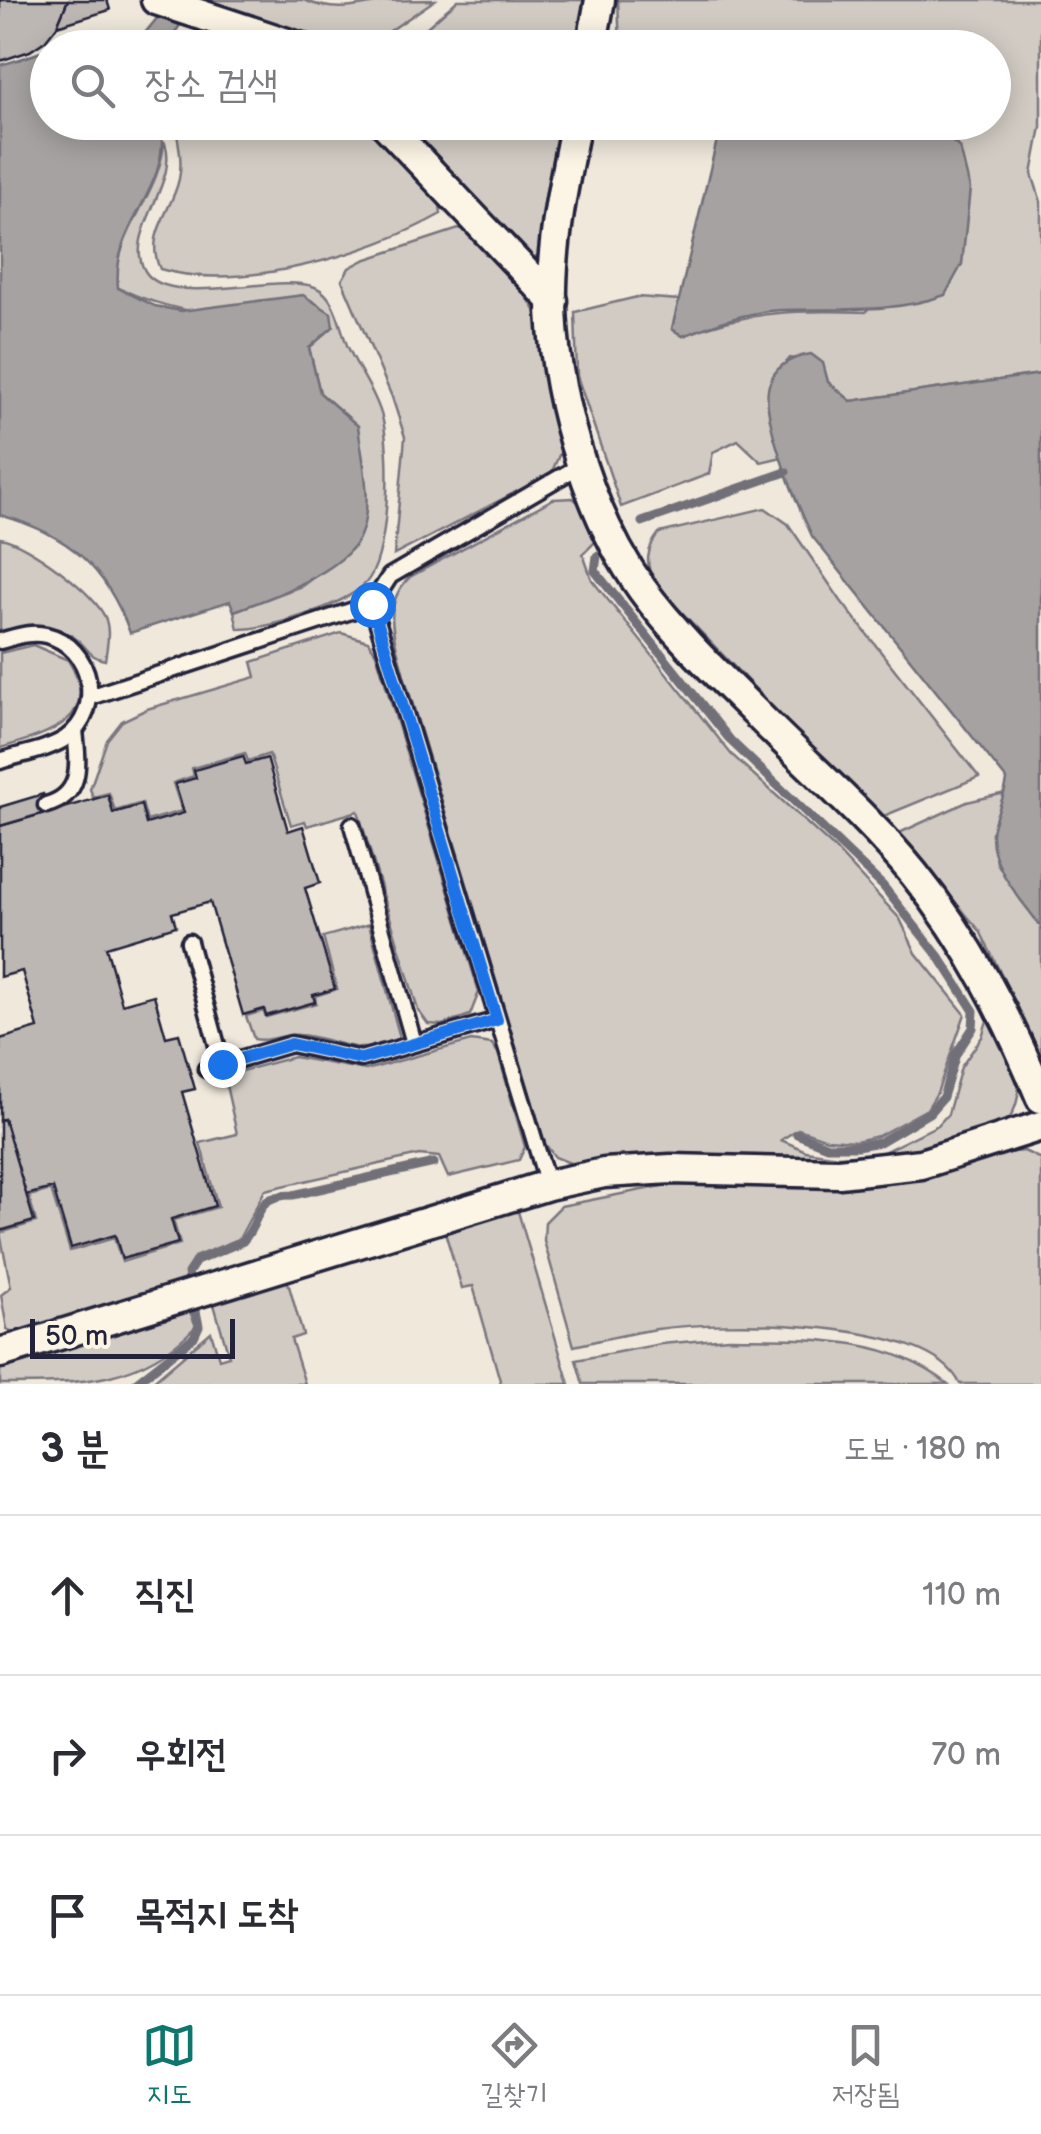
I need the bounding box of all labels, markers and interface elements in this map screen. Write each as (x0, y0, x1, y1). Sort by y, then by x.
search box (30, 30, 1011, 140)
icon: search (65, 58, 120, 113)
text: 장소 검색 (145, 62, 278, 107)
route start (350, 582, 396, 628)
route end (200, 1042, 246, 1088)
scale bar (30, 1314, 235, 1358)
text: 50 m (45, 1320, 108, 1353)
text: 3 분 (40, 1424, 110, 1475)
text: 도보 · 180 m (844, 1430, 1001, 1469)
icon: ahead (40, 1568, 95, 1623)
text: 직진 (135, 1572, 196, 1617)
text: 110 m (922, 1576, 1001, 1615)
icon: right (40, 1728, 95, 1783)
text: 우회전 (135, 1732, 227, 1777)
text: 70 m (931, 1736, 1001, 1775)
icon: arrive (40, 1888, 95, 1943)
text: 목적지 도착 (135, 1892, 298, 1937)
tab: 지도 (142, 2018, 197, 2113)
tab: 길찾기 (480, 2018, 548, 2113)
tab: 저장됨 (832, 2018, 899, 2113)

